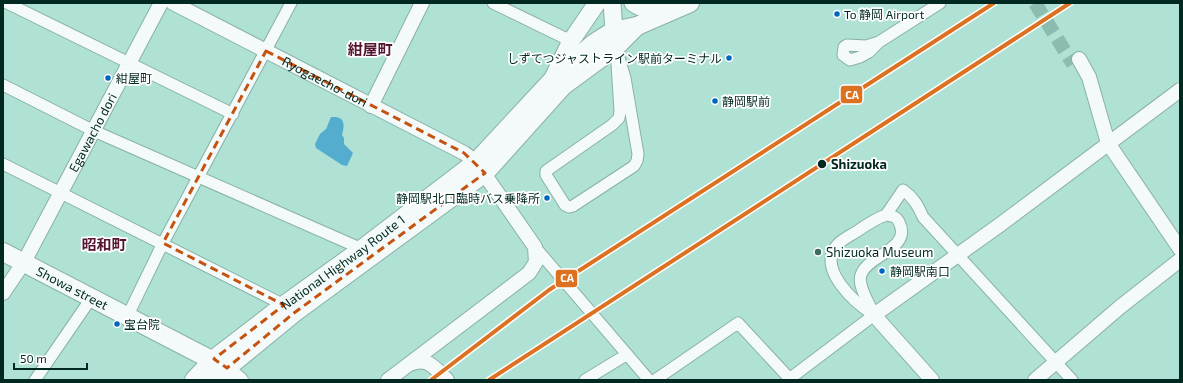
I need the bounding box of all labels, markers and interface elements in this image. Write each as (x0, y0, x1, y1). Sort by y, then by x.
place label: To 静岡 Airport (844, 7, 925, 21)
marker: To 静岡 Airport (832, 9, 842, 19)
district label: 紺屋町 (347, 40, 393, 58)
place label: しずてつジャストライン駅前ターミナル (507, 51, 722, 65)
street label: Ryogaecho-dori (280, 53, 370, 110)
marker: しずてつジャストライン駅前ターミナル (724, 53, 734, 63)
place label: 紺屋町 (116, 71, 152, 85)
marker: 紺屋町 (103, 73, 113, 83)
line badge: CA (840, 85, 863, 104)
text: CA (845, 88, 860, 101)
street label: Egawacho dori (65, 90, 120, 175)
place label: 静岡駅前 (722, 94, 770, 108)
marker: 静岡駅前 (710, 96, 720, 106)
place label: Shizuoka (831, 156, 887, 172)
marker: Shizuoka (816, 158, 828, 170)
place label: 静岡駅北口臨時バス乗降所 (396, 191, 540, 205)
marker: 静岡駅北口臨時バス乗降所 (542, 193, 552, 203)
street label: National Highway Route 1 (277, 211, 408, 313)
district label: 昭和町 (81, 235, 127, 253)
place label: Shizuoka Museum (826, 244, 933, 260)
marker: Shizuoka Museum (813, 247, 823, 257)
street label: Showa street (34, 263, 111, 313)
place label: 静岡駅南口 (890, 264, 950, 278)
marker: 静岡駅南口 (877, 266, 887, 276)
line badge: CA (555, 269, 578, 288)
text: CA (560, 271, 575, 284)
place label: 宝台院 (124, 317, 160, 331)
marker: 宝台院 (112, 319, 122, 329)
scale bar (14, 345, 87, 371)
text: 50 m (20, 351, 47, 365)

